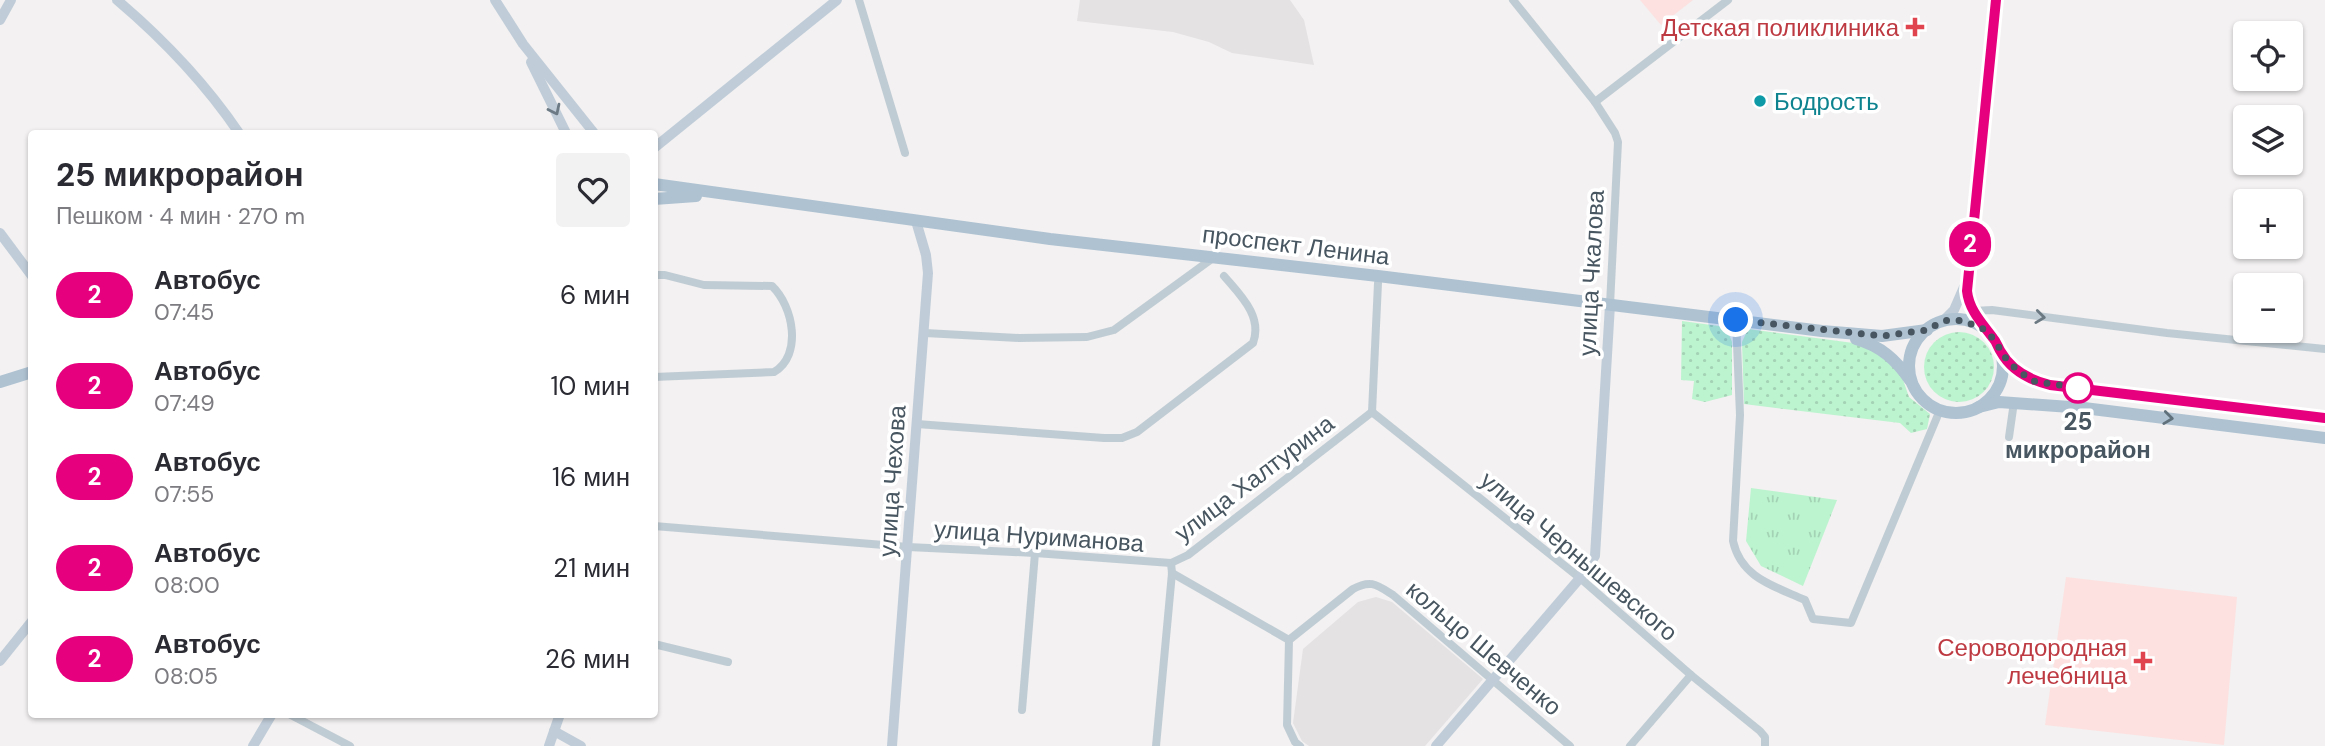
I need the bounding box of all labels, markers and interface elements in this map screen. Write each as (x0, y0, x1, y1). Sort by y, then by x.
place label: Детская поликлиника (1661, 12, 1900, 43)
marker: Детская поликлиника (1905, 17, 1925, 37)
map controls (2233, 21, 2303, 343)
button: locate (2233, 21, 2303, 91)
place label: Бодрость (1774, 86, 1879, 117)
marker: Бодрость (1752, 93, 1768, 109)
one-way arrow (547, 103, 561, 115)
button: layers (2233, 105, 2303, 175)
text: 25 микрорайон (56, 153, 304, 196)
button: heart (556, 153, 630, 227)
street label: улица Чкалова (1571, 189, 1611, 357)
button: + (2233, 189, 2303, 259)
text: Пешком · 4 мин · 270 m (56, 201, 305, 231)
street label: проспект Ленина (1201, 218, 1392, 272)
line badge: 2 (1947, 221, 1993, 267)
text: 2 (1963, 228, 1977, 259)
text: Автобус (154, 263, 261, 297)
button: − (2233, 273, 2303, 343)
text: 6 мин (560, 278, 630, 312)
text: 2 (88, 279, 101, 310)
text: 07:45 (154, 297, 214, 327)
your location (1718, 302, 1753, 337)
one-way arrow (2035, 309, 2046, 324)
text: Автобус (154, 354, 261, 388)
text: 10 мин (550, 369, 630, 403)
text: 2 (88, 370, 101, 401)
marker: 25 микрорайон (2063, 373, 2093, 403)
text: 07:49 (154, 388, 215, 418)
street label: улица Чехова (871, 403, 913, 558)
place label: 25 микрорайон (2005, 406, 2151, 465)
street label: улица Халтурина (1168, 407, 1341, 548)
one-way arrow (2162, 411, 2174, 426)
text: Автобус (154, 445, 261, 479)
text: 16 мин (552, 460, 630, 494)
text: 2 (88, 461, 101, 492)
street label: улица Чернышевского (1474, 464, 1684, 648)
text: 07:55 (154, 479, 214, 509)
street label: улица Нуриманова (933, 513, 1146, 559)
text: Автобус (154, 536, 261, 570)
text: 21 мин (553, 551, 630, 585)
text: 2 (88, 552, 101, 583)
text: 08:00 (154, 570, 220, 600)
street label: кольцо Шевченко (1400, 574, 1568, 722)
text: Автобус (154, 627, 261, 661)
place label: Сероводородная лечебница (1937, 632, 2128, 691)
text: 26 мин (545, 642, 630, 676)
text: 2 (88, 643, 101, 674)
marker: Сероводородная лечебница (2133, 651, 2153, 671)
text: 08:05 (154, 661, 218, 691)

